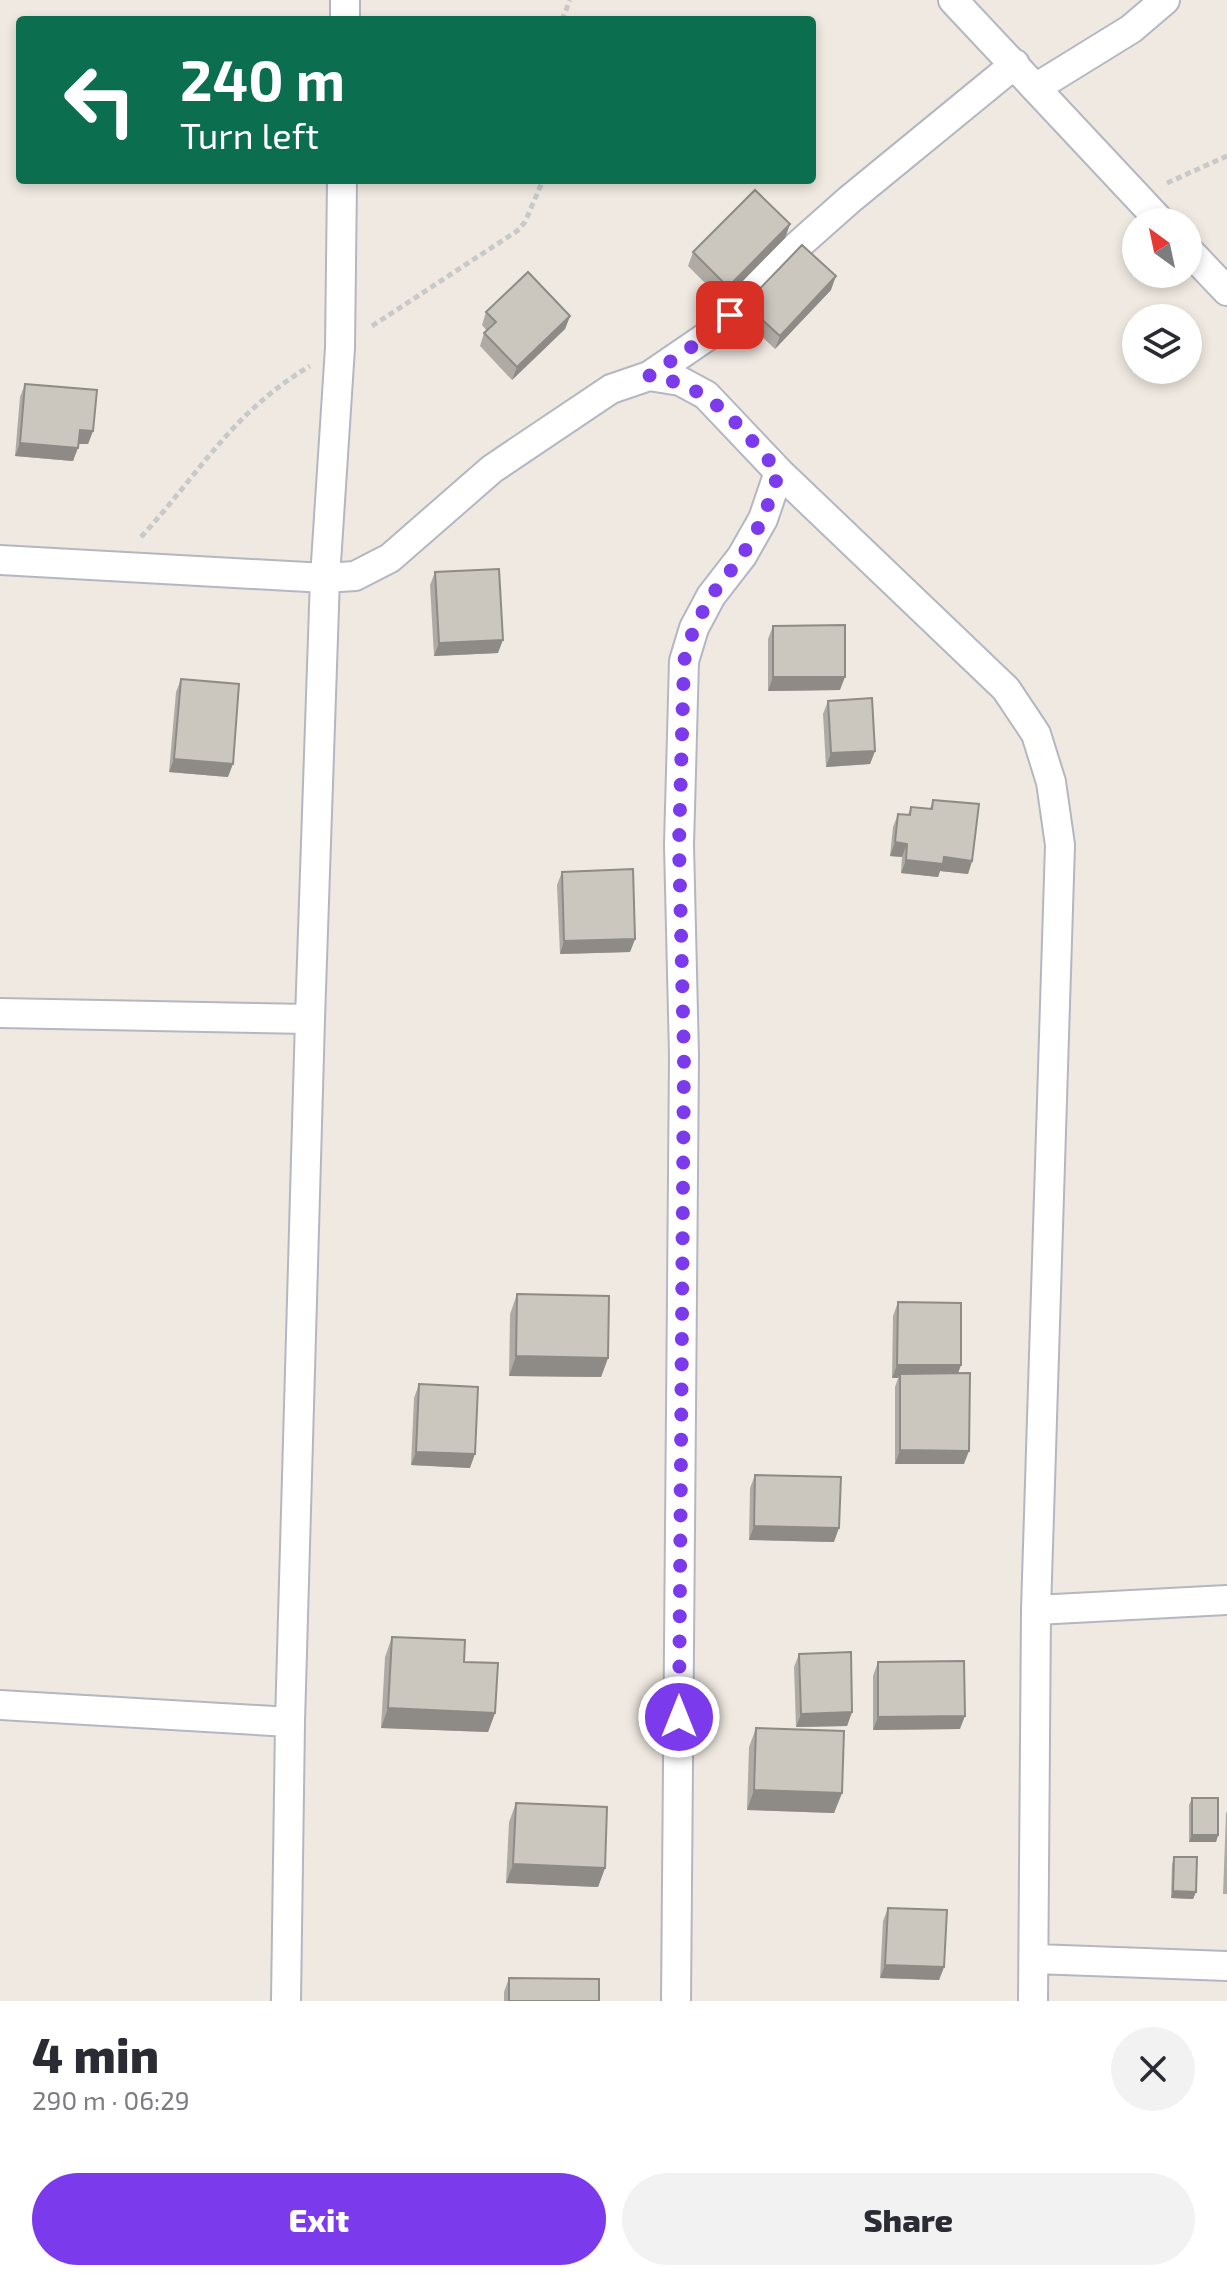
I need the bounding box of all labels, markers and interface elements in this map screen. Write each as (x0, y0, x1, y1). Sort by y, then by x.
text: 240 m (180, 45, 345, 112)
icon: left (48, 48, 152, 152)
text: Turn left (180, 113, 319, 156)
north arrow (1122, 208, 1202, 288)
map controls (1122, 208, 1202, 384)
pin (696, 281, 764, 349)
icon: arrive (708, 293, 752, 337)
button: layers (1122, 304, 1202, 384)
position arrow (637, 1675, 721, 1759)
text: 4 min (32, 2025, 159, 2083)
button: close (1111, 2027, 1195, 2111)
text: 290 m · 06:29 (32, 2084, 190, 2115)
button: Exit (32, 2173, 606, 2265)
button: Share (622, 2173, 1195, 2265)

